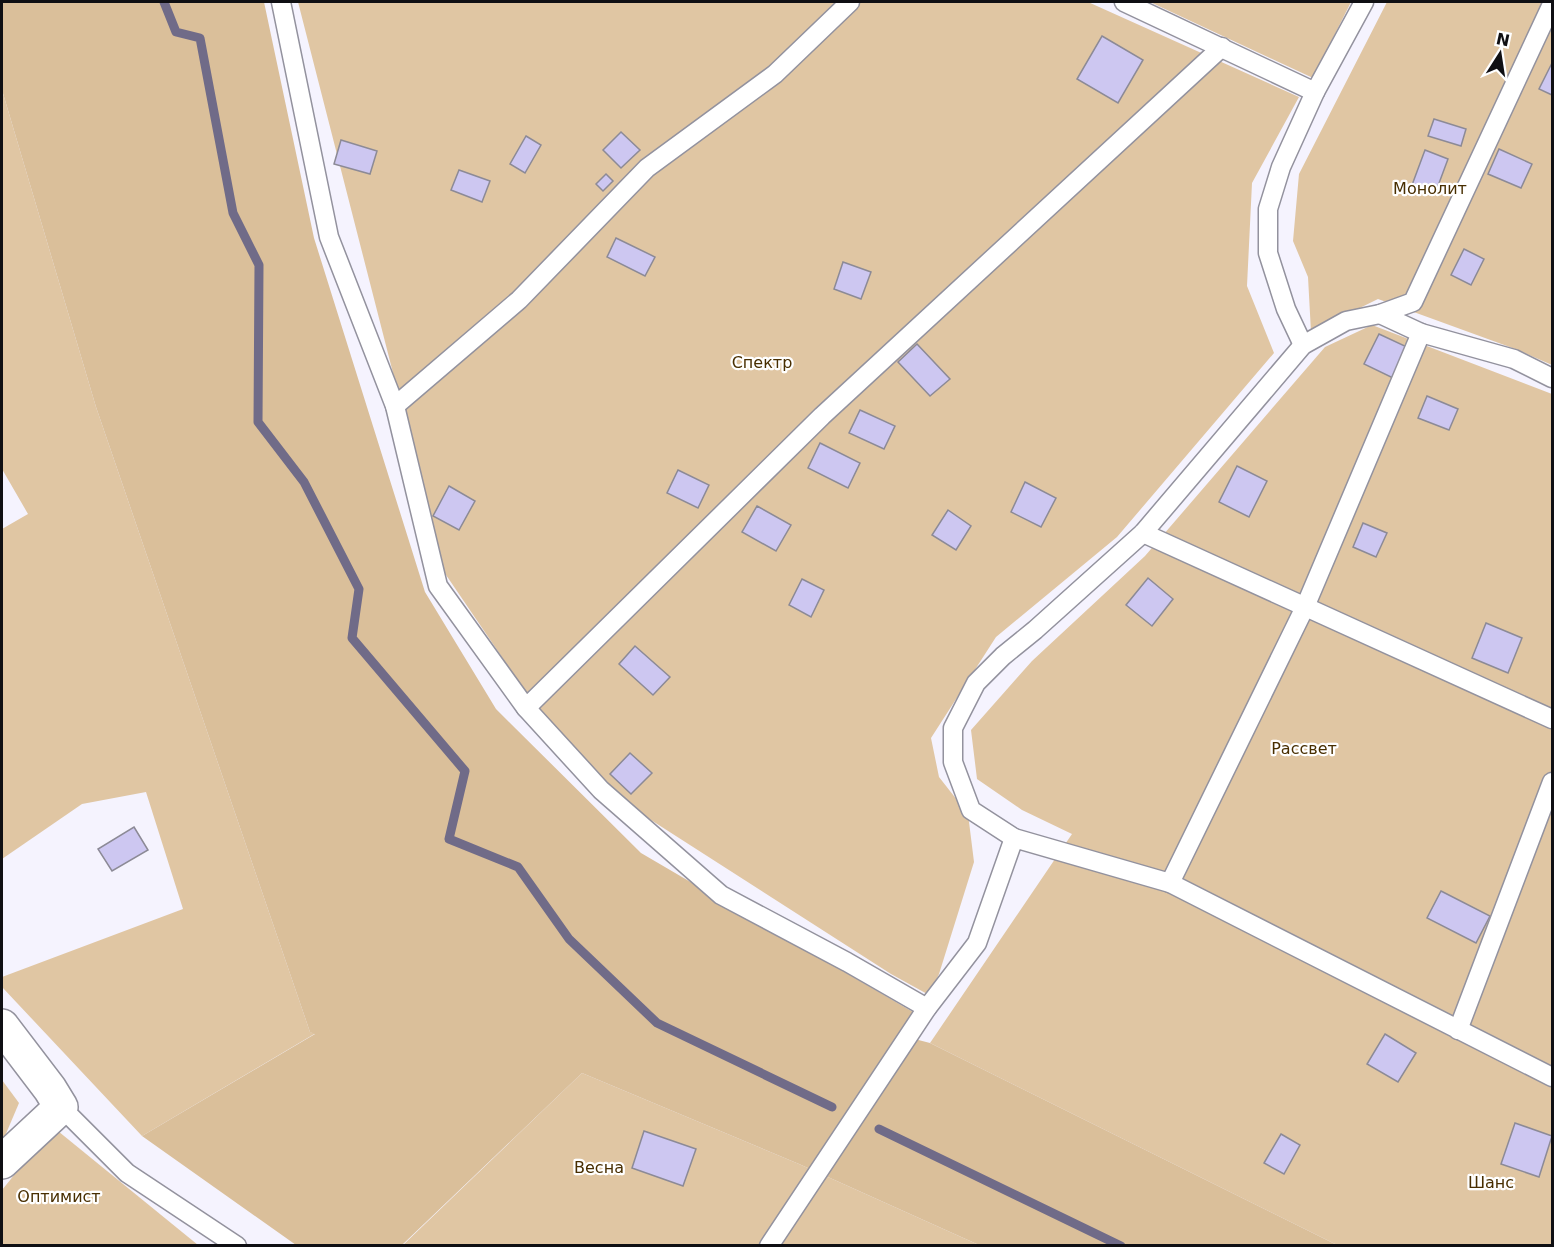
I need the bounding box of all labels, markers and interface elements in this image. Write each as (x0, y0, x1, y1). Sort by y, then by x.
north arrow (1470, 24, 1530, 84)
text: N (1494, 29, 1512, 51)
park label: Монолит (1393, 179, 1467, 198)
park label: Спектр (732, 353, 792, 372)
park label: Рассвет (1271, 739, 1337, 758)
park label: Весна (574, 1158, 624, 1177)
park label: Шанс (1468, 1173, 1514, 1192)
park label: Оптимист (17, 1187, 101, 1206)

